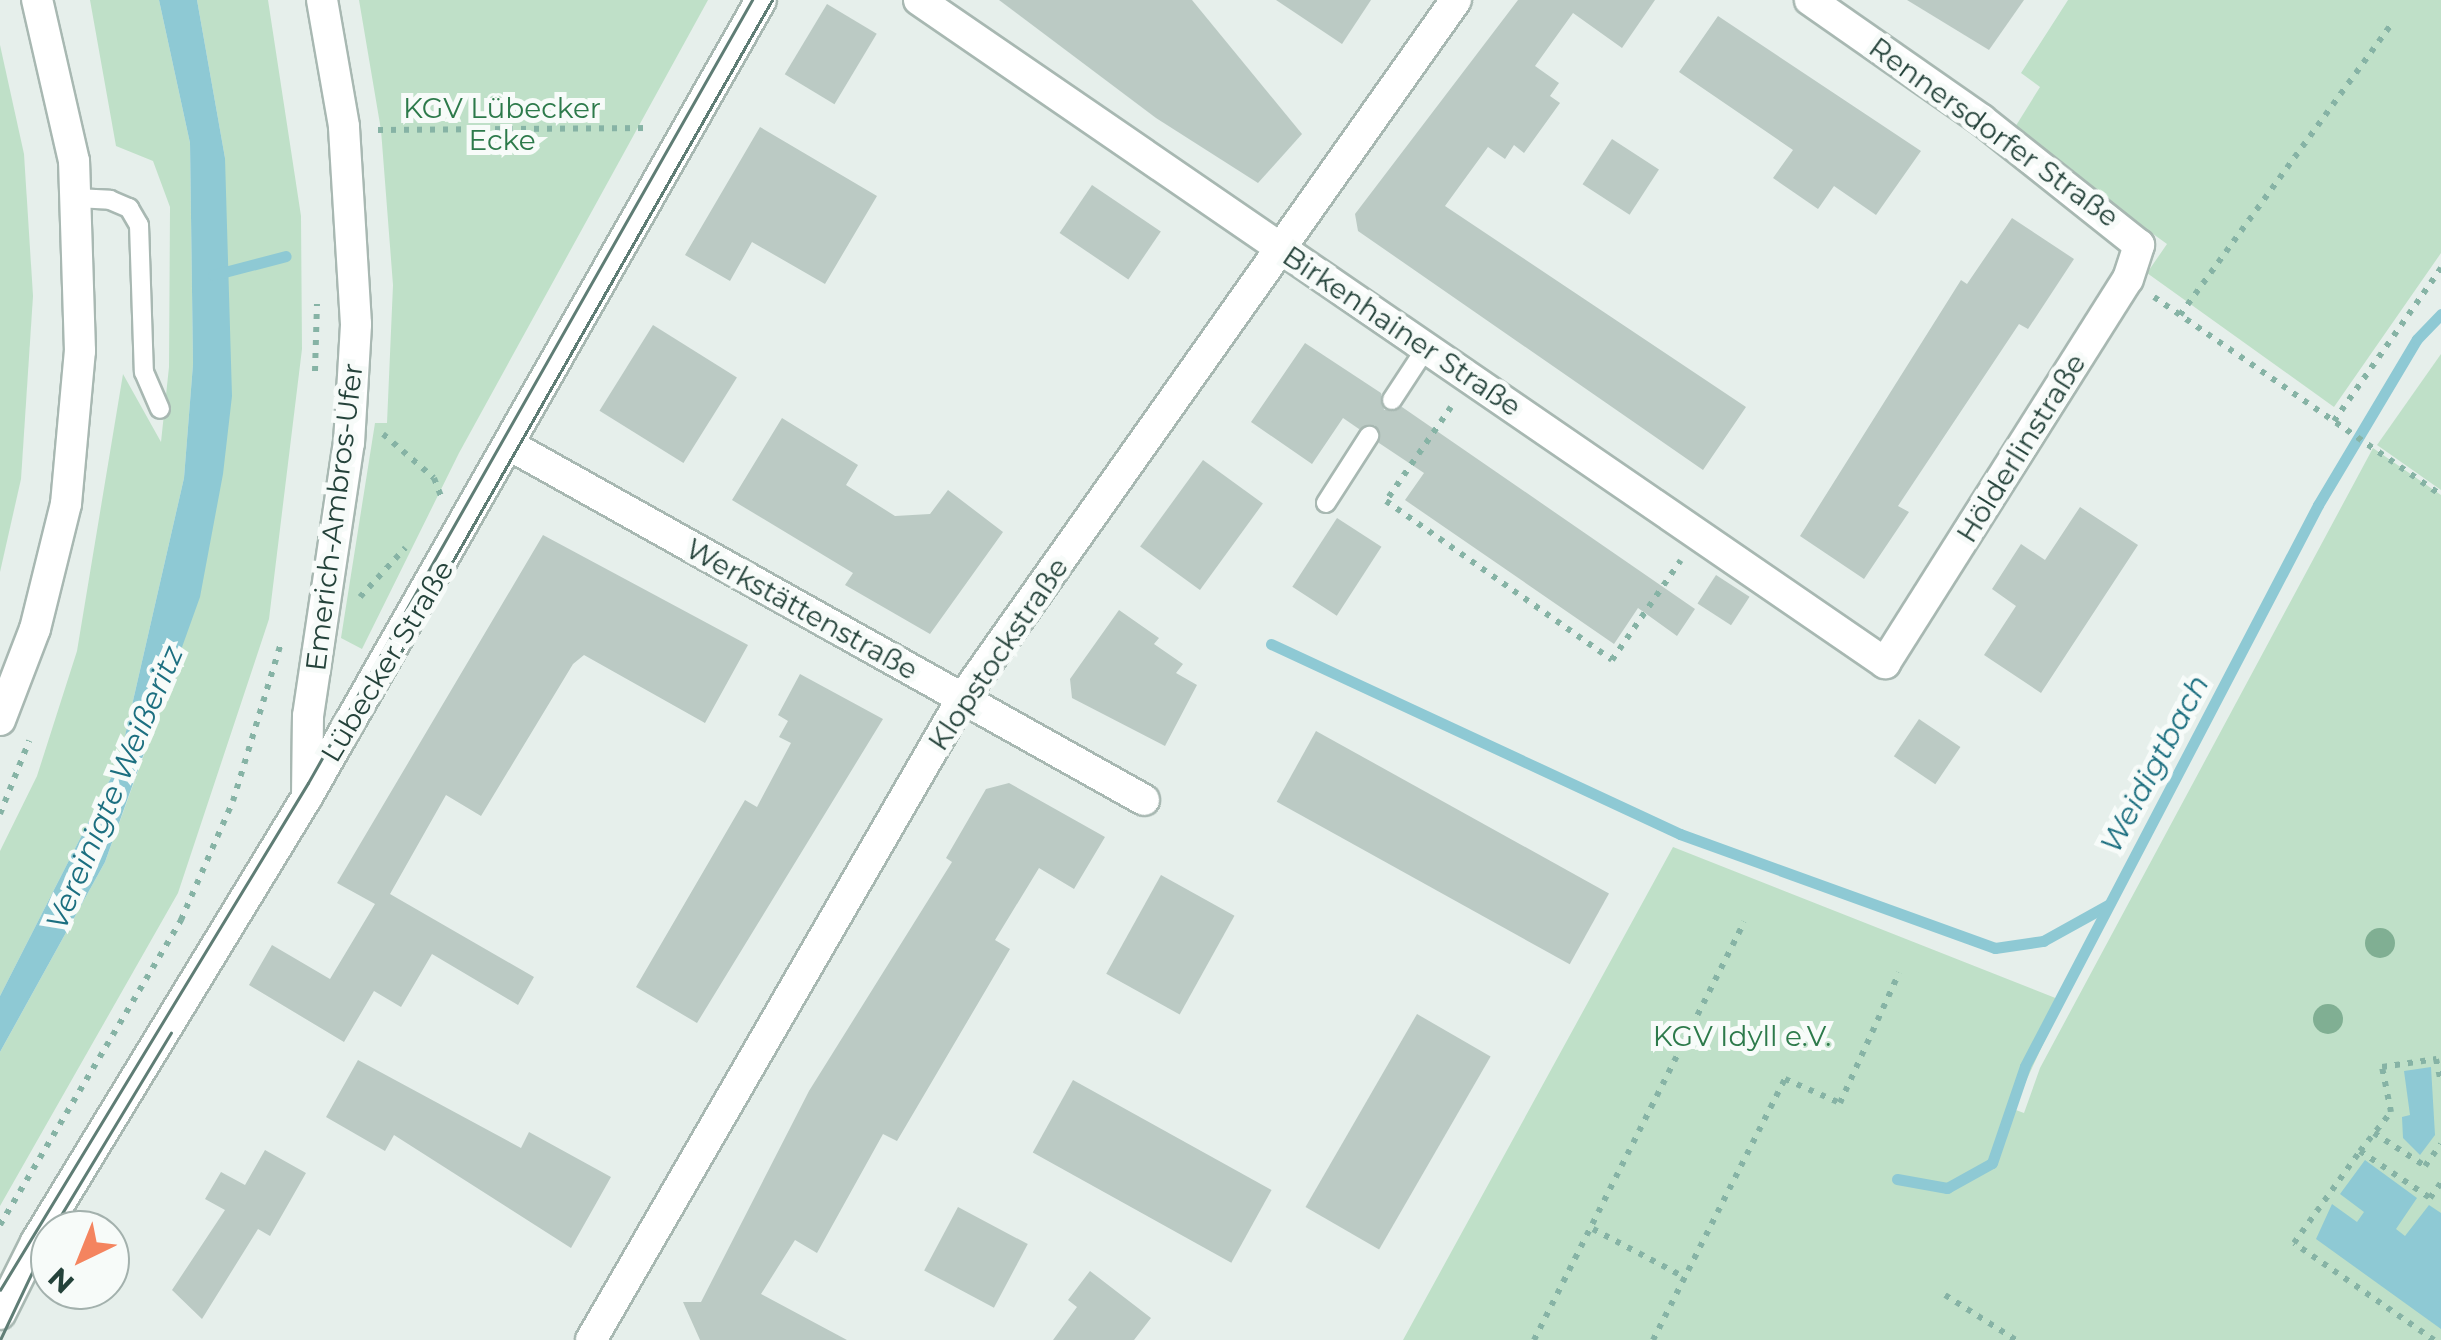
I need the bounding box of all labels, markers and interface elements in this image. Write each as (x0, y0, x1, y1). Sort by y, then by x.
street label: Rennersdorfer Straße (1863, 30, 2125, 234)
park label: KGV Lübecker Ecke (403, 91, 601, 157)
street label: Birkenhainer Straße (1277, 239, 1527, 423)
street label: Hölderlinstraße (1950, 348, 2092, 548)
street label: Emerich-Ambros-Ufer (298, 361, 370, 673)
street label: Werkstättenstraße (680, 531, 924, 687)
street label: Klopstockstraße (921, 551, 1075, 757)
street label: Lübecker Straße (314, 554, 460, 768)
water label: Vereinigte Weißeritz (39, 641, 191, 935)
water label: Weidigtbach (2093, 669, 2217, 859)
park label: KGV Idyll e.V. (1653, 1019, 1831, 1053)
north arrow (30, 1210, 130, 1310)
text: N (41, 1260, 81, 1301)

